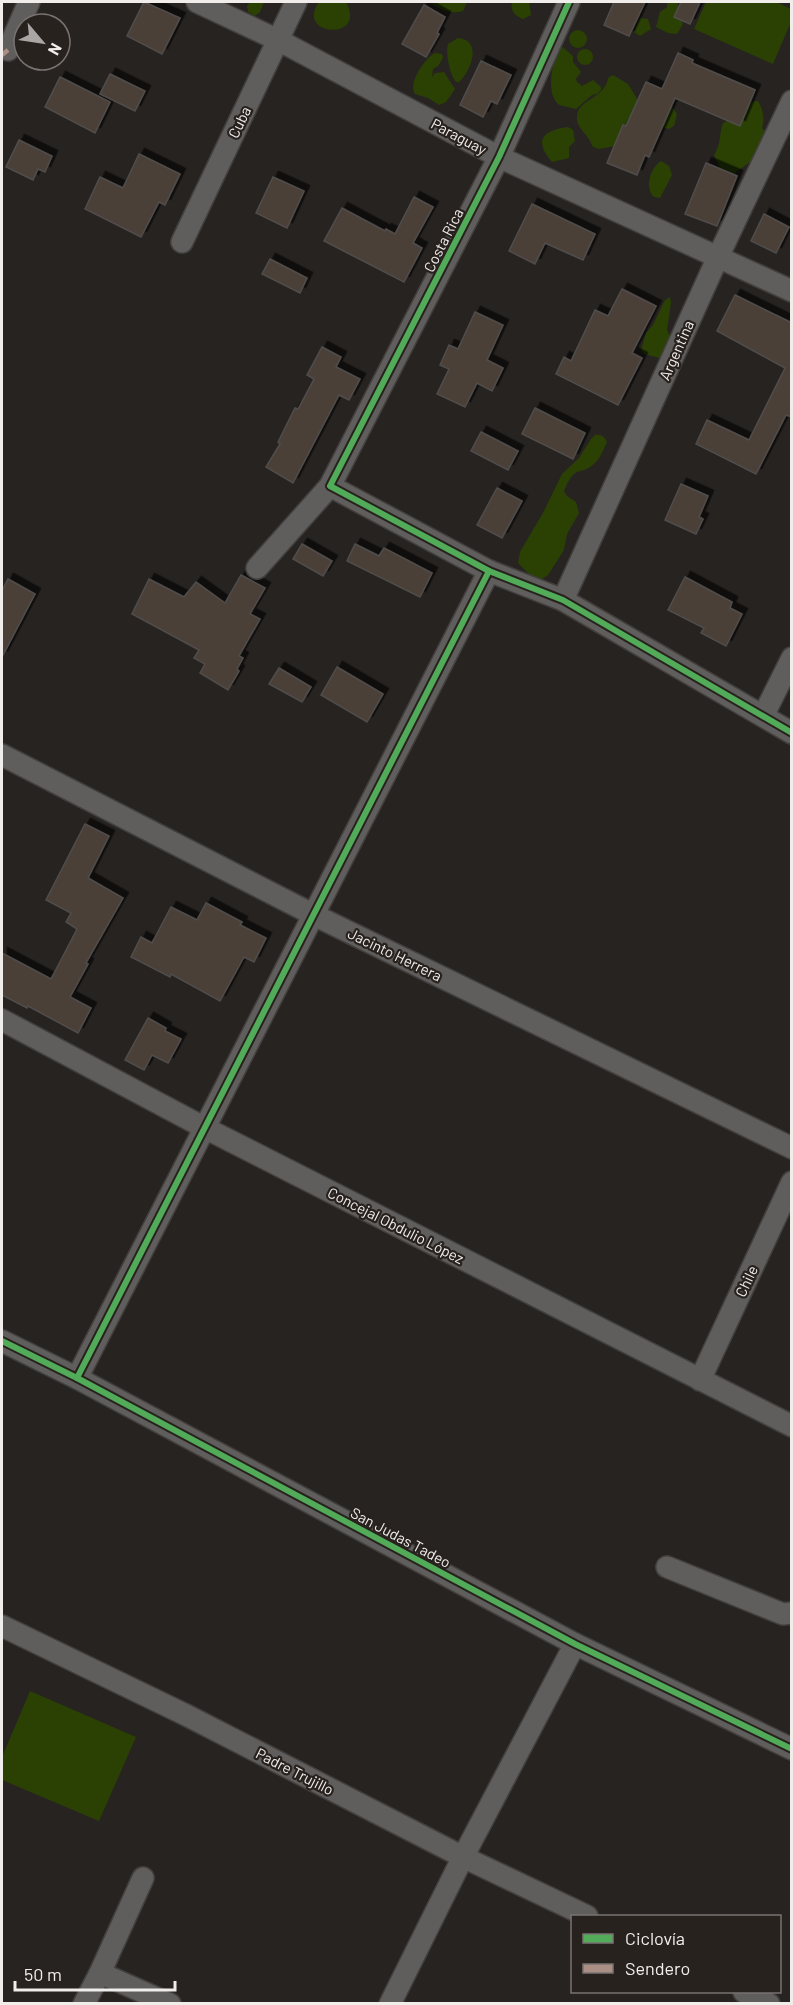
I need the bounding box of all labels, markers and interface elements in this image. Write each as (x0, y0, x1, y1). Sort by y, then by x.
north arrow (12, 12, 72, 72)
text: N (45, 40, 66, 59)
street label: Cuba (224, 103, 254, 141)
street label: Paraguay (428, 114, 490, 158)
street label: Costa Rica (419, 205, 467, 275)
street label: Argentina (655, 317, 697, 383)
street label: Jacinto Herrera (345, 924, 445, 984)
street label: Concejal Obdulio López (325, 1183, 467, 1267)
street label: Chile (731, 1262, 761, 1300)
street label: San Judas Tadeo (348, 1503, 454, 1571)
street label: Padre Trujillo (253, 1744, 337, 1798)
legend (571, 1915, 781, 1993)
text: Ciclovía (625, 1927, 685, 1949)
scale bar (15, 1954, 176, 1992)
text: Sendero (625, 1957, 690, 1979)
text: 50 m (24, 1963, 62, 1985)

